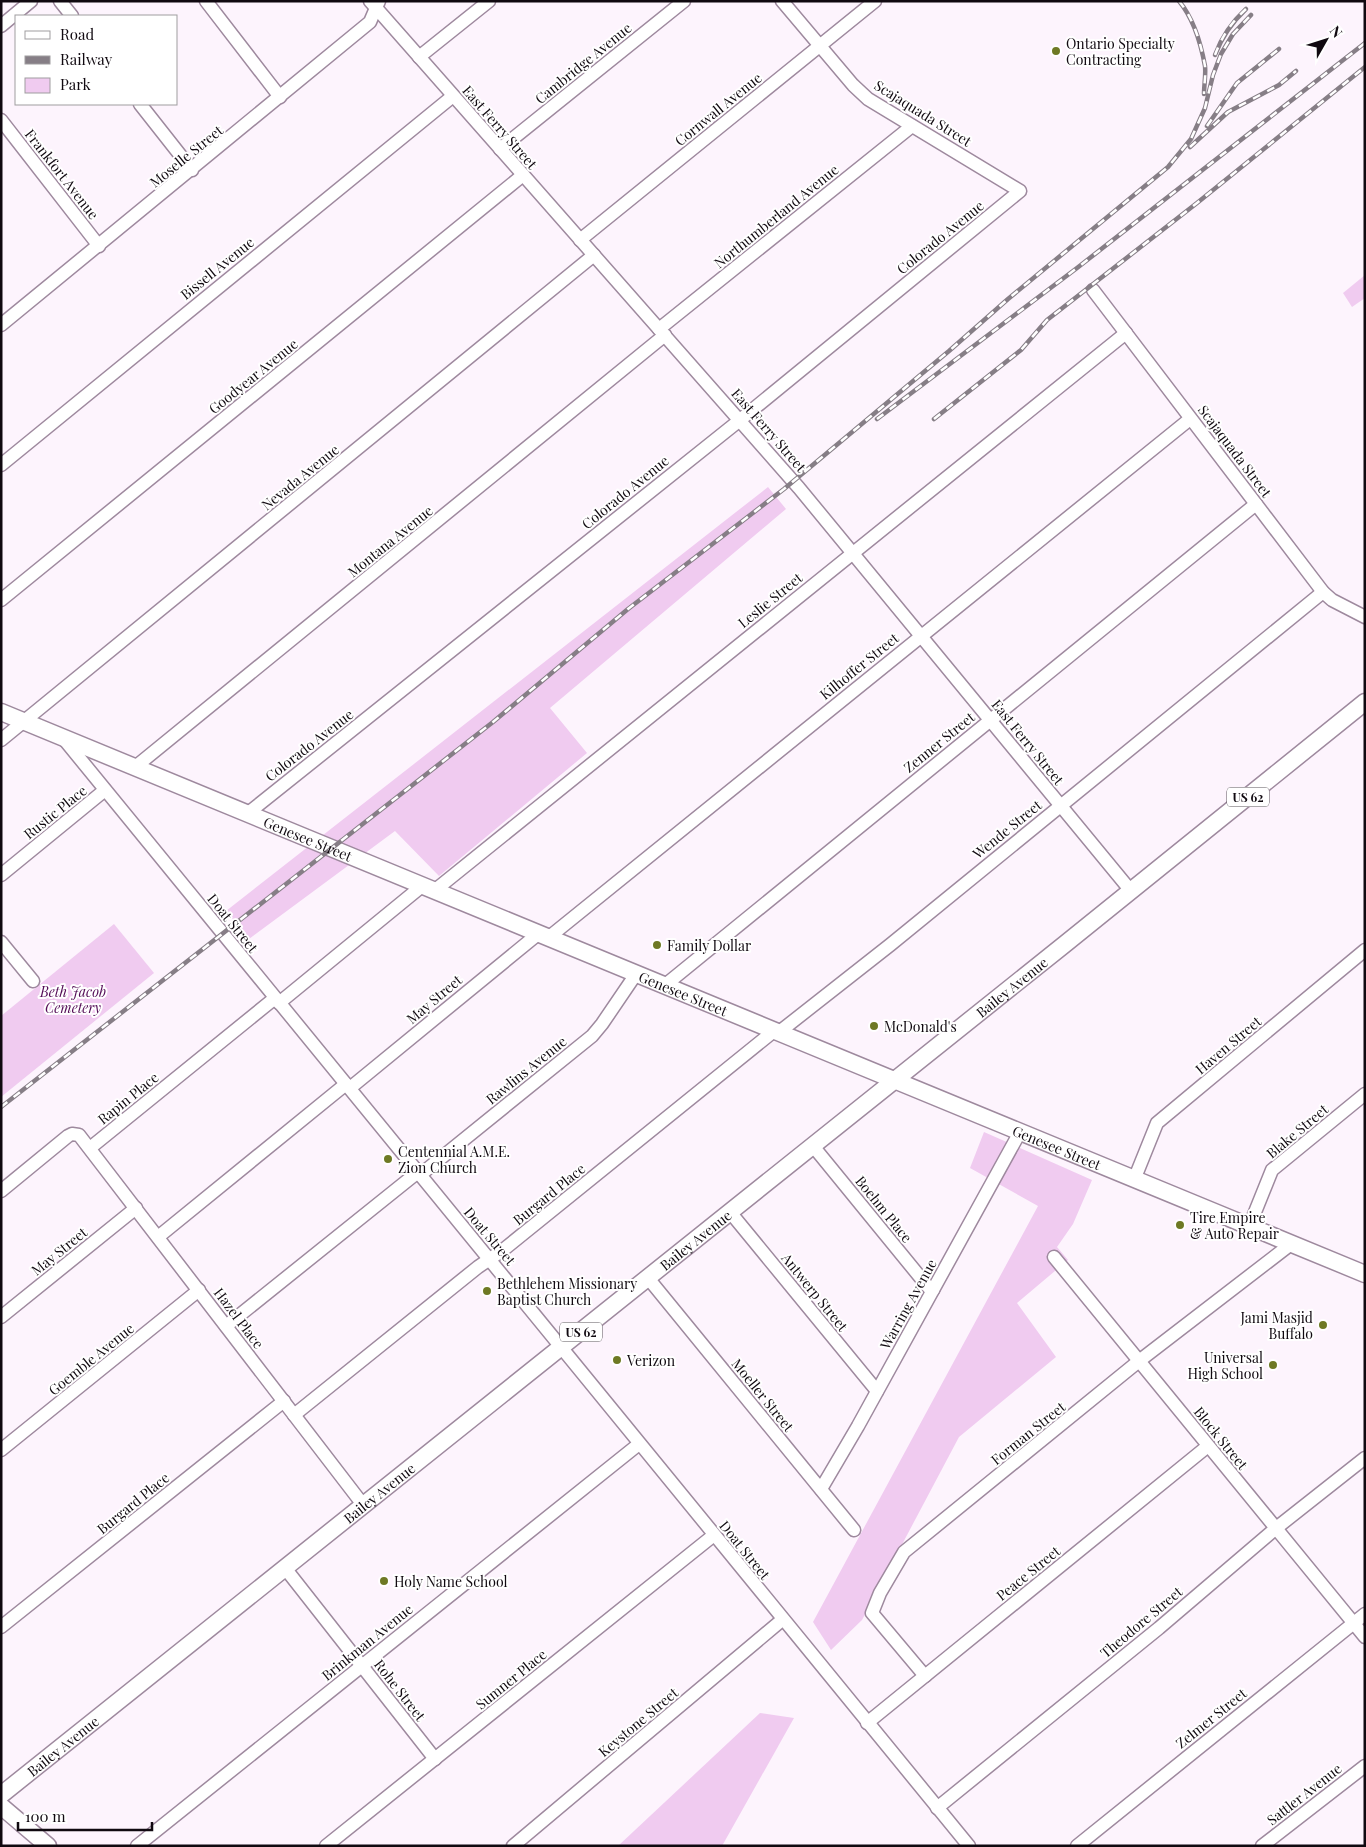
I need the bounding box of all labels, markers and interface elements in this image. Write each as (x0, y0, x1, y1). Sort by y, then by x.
legend (15, 15, 178, 105)
north arrow (1301, 15, 1351, 65)
street label: Cambridge Avenue (531, 18, 635, 108)
text: N (1326, 22, 1347, 41)
text: Road (60, 24, 94, 44)
place label: Ontario Specialty Contracting (1066, 34, 1175, 69)
marker: Ontario Specialty Contracting (1050, 45, 1062, 57)
text: Railway (60, 49, 113, 69)
street label: Cornwall Avenue (671, 68, 765, 150)
text: Park (60, 74, 92, 94)
street label: Scajaquada Street (871, 76, 976, 151)
street label: East Ferry Street (458, 81, 542, 174)
street label: Moselle Street (145, 120, 227, 191)
street label: Frankfort Avenue (21, 125, 103, 223)
street label: Northumberland Avenue (710, 160, 842, 272)
street label: Colorado Avenue (892, 196, 988, 278)
street label: Bissell Avenue (176, 232, 258, 304)
street label: Goodyear Avenue (204, 334, 302, 418)
street label: East Ferry Street (727, 384, 811, 477)
street label: Scajaquada Street (1194, 401, 1277, 502)
street label: Nevada Avenue (257, 440, 343, 514)
street label: Colorado Avenue (577, 451, 673, 533)
street label: Montana Avenue (344, 501, 436, 581)
street label: Leslie Street (734, 567, 807, 632)
street label: Kilhoffer Street (816, 628, 903, 704)
street label: East Ferry Street (988, 695, 1069, 790)
street label: Colorado Avenue (261, 705, 357, 785)
street label: Zenner Street (900, 707, 979, 776)
street label: Rustic Place (20, 781, 90, 843)
road number: US 62 (1227, 788, 1269, 806)
street label: Wende Street (968, 795, 1046, 863)
street label: Genesee Street (261, 812, 356, 866)
street label: Doat Street (203, 890, 263, 957)
place label: Family Dollar (667, 936, 752, 955)
marker: Family Dollar (651, 939, 663, 951)
street label: Bailey Avenue (972, 952, 1051, 1021)
street label: Genesee Street (636, 966, 731, 1020)
street label: May Street (402, 970, 466, 1028)
park label: Beth Jacob Cemetery (39, 982, 106, 1017)
street label: Haven Street (1191, 1011, 1266, 1078)
place label: McDonald's (884, 1017, 957, 1036)
marker: McDonald's (868, 1020, 880, 1032)
street label: Rawlins Avenue (482, 1032, 570, 1108)
street label: Rapin Place (94, 1068, 162, 1128)
street label: Blake Street (1262, 1099, 1333, 1162)
street label: Genesee Street (1010, 1120, 1105, 1174)
place label: Centennial A.M.E. Zion Church (398, 1142, 510, 1177)
marker: Centennial A.M.E. Zion Church (382, 1153, 394, 1165)
street label: Burgard Place (509, 1159, 589, 1229)
street label: Boehm Place (851, 1172, 917, 1246)
street label: Doat Street (460, 1203, 521, 1270)
street label: Bailey Avenue (655, 1205, 735, 1274)
place label: Tire Empire & Auto Repair (1190, 1208, 1280, 1243)
marker: Tire Empire & Auto Repair (1174, 1219, 1186, 1231)
street label: May Street (27, 1222, 92, 1279)
street label: Antwerp Street (777, 1248, 853, 1336)
street label: Warring Avenue (875, 1256, 941, 1353)
place label: Bethlehem Missionary Baptist Church (497, 1274, 637, 1309)
street label: Hazel Place (210, 1284, 268, 1352)
marker: Bethlehem Missionary Baptist Church (481, 1285, 493, 1297)
place label: Jami Masjid Buffalo (1239, 1308, 1313, 1343)
street label: Goemble Avenue (44, 1319, 138, 1399)
marker: Jami Masjid Buffalo (1317, 1319, 1329, 1331)
road number: US 62 (560, 1322, 602, 1341)
place label: Universal High School (1187, 1348, 1263, 1383)
place label: Verizon (626, 1351, 676, 1370)
marker: Verizon (611, 1354, 623, 1366)
street label: Moeller Street (728, 1355, 799, 1436)
marker: Universal High School (1267, 1359, 1279, 1371)
street label: Forman Street (987, 1397, 1070, 1469)
street label: Block Street (1190, 1403, 1253, 1474)
street label: Bailey Avenue (339, 1458, 419, 1527)
street label: Burgard Place (93, 1468, 173, 1538)
street label: Doat Street (715, 1517, 775, 1584)
street label: Peace Street (992, 1541, 1065, 1605)
place label: Holy Name School (394, 1572, 507, 1591)
marker: Holy Name School (378, 1575, 390, 1587)
street label: Theodore Street (1096, 1581, 1187, 1662)
street label: Brinkman Avenue (317, 1599, 417, 1685)
street label: Sumner Place (472, 1645, 550, 1713)
street label: Rohe Street (370, 1655, 431, 1725)
street label: Keystone Street (594, 1682, 683, 1761)
street label: Zelmer Street (1172, 1683, 1251, 1752)
street label: Bailey Avenue (23, 1711, 102, 1780)
street label: Sattler Avenue (1263, 1759, 1345, 1829)
scale bar (18, 1800, 151, 1832)
text: 100 m (25, 1806, 66, 1826)

